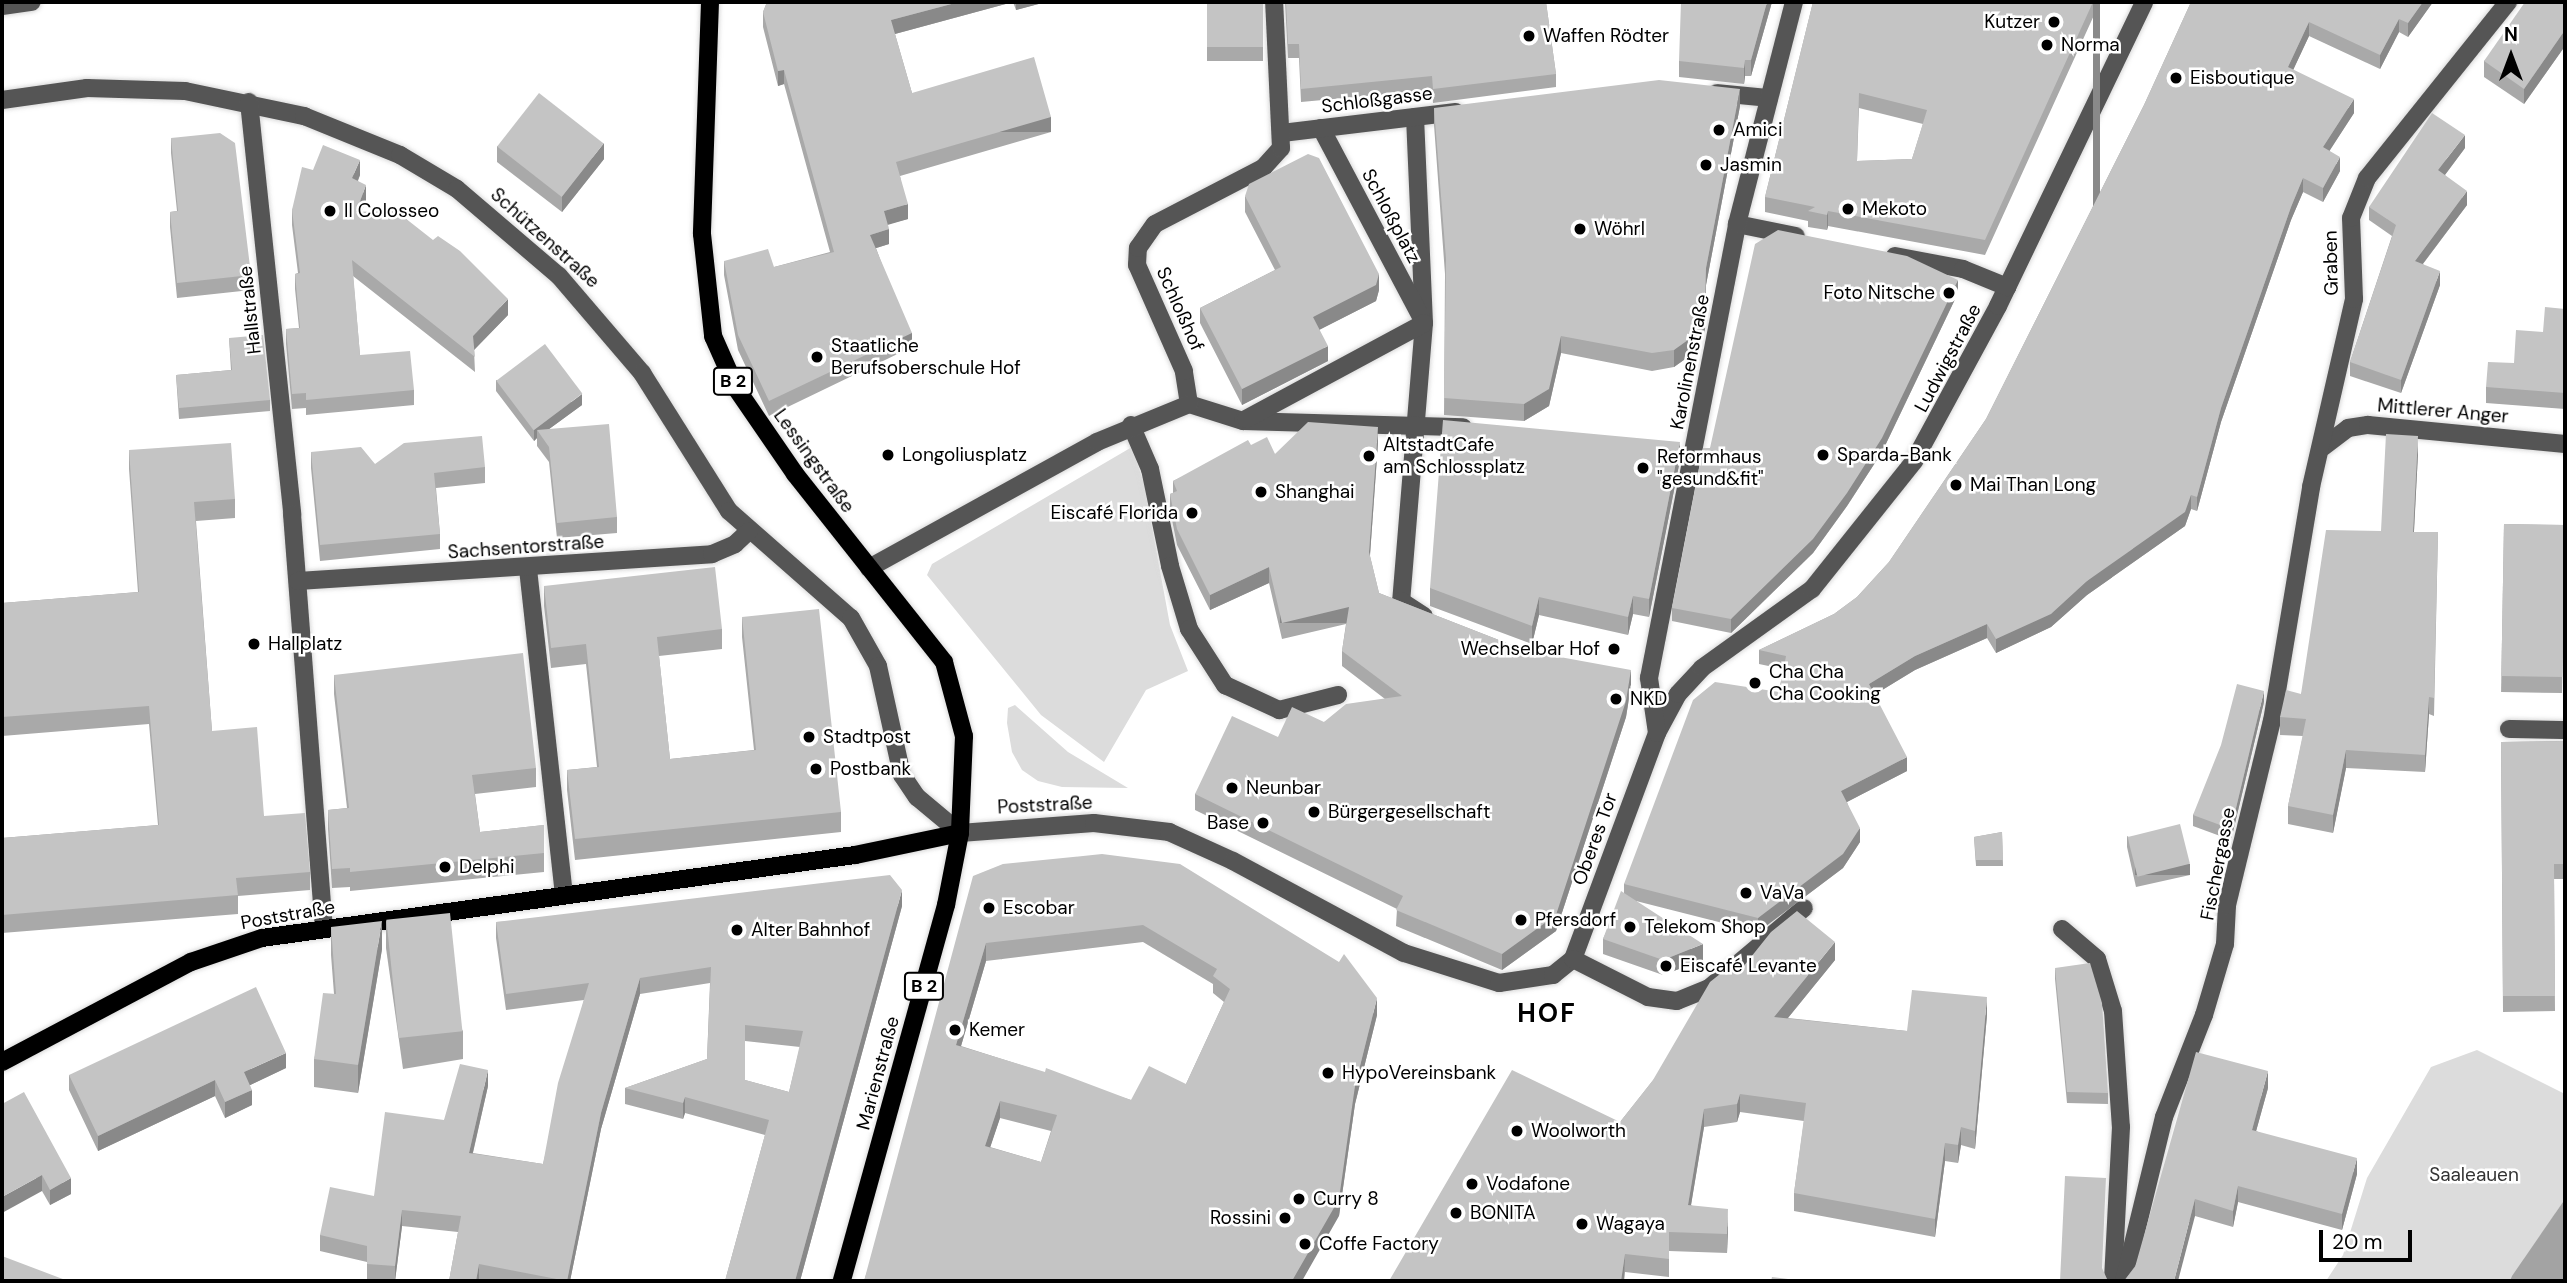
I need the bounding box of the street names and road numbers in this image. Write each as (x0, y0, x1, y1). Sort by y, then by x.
street label: Schloßgasse (1320, 82, 1434, 118)
street label: Schloßplatz (1357, 165, 1425, 267)
street label: Schützenstraße (486, 183, 604, 293)
street label: Graben (2319, 230, 2343, 296)
street label: Schloßhof (1151, 263, 1209, 355)
street label: Hallstraße (234, 265, 266, 355)
street label: Karolinenstraße (1666, 292, 1714, 432)
street label: Ludwigstraße (1910, 300, 1986, 416)
road number: B 2 (712, 366, 754, 396)
street label: Mittlerer Anger (2376, 394, 2510, 428)
street label: Lessingstraße (769, 405, 859, 517)
street label: Sachsentorstraße (447, 530, 605, 564)
street label: Oberes Tor (1568, 790, 1622, 888)
street label: Poststraße (997, 791, 1093, 819)
street label: Fischergasse (2196, 806, 2240, 922)
street label: Poststraße (239, 895, 337, 935)
road number: B 2 (903, 972, 945, 1001)
street label: Marienstraße (852, 1014, 904, 1132)

